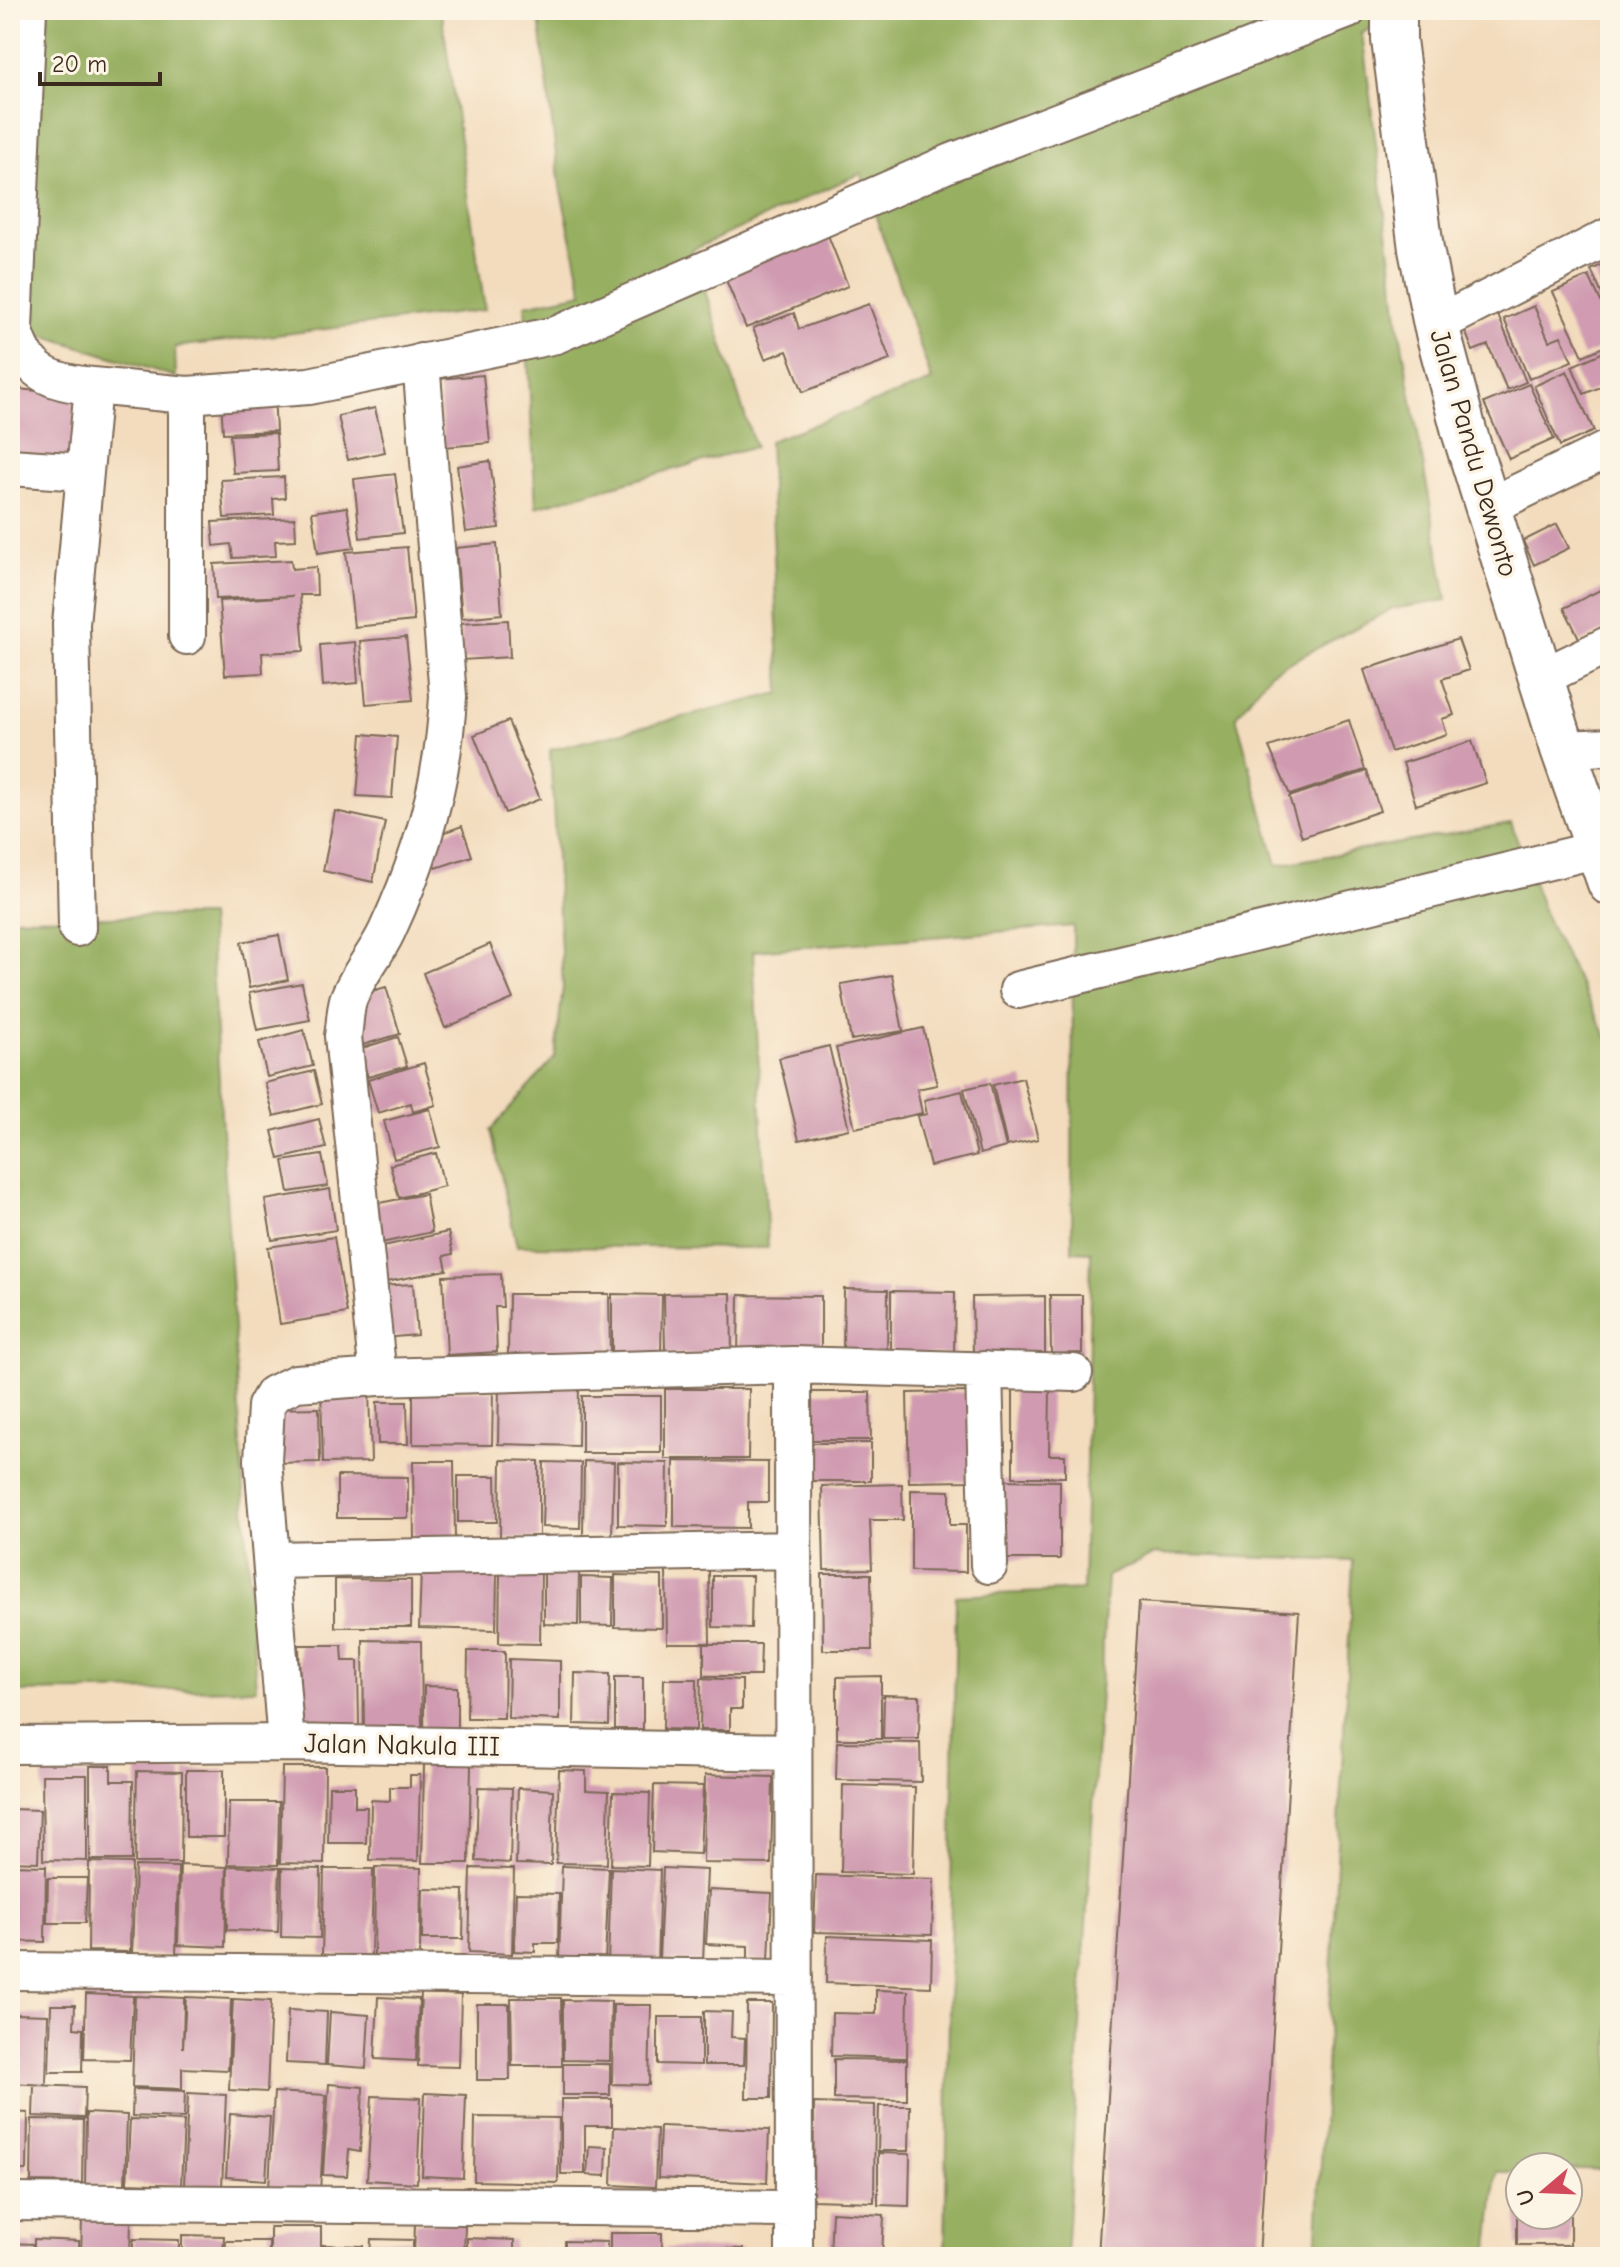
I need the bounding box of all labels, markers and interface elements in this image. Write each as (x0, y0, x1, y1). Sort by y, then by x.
scale bar (40, 36, 160, 86)
text: 20 m (52, 50, 107, 78)
street label: Jalan Pandu Dewonto (1423, 326, 1525, 580)
street label: Jalan Nakula III (304, 1727, 500, 1763)
north arrow (1504, 2151, 1584, 2231)
text: U (1511, 2186, 1541, 2208)

